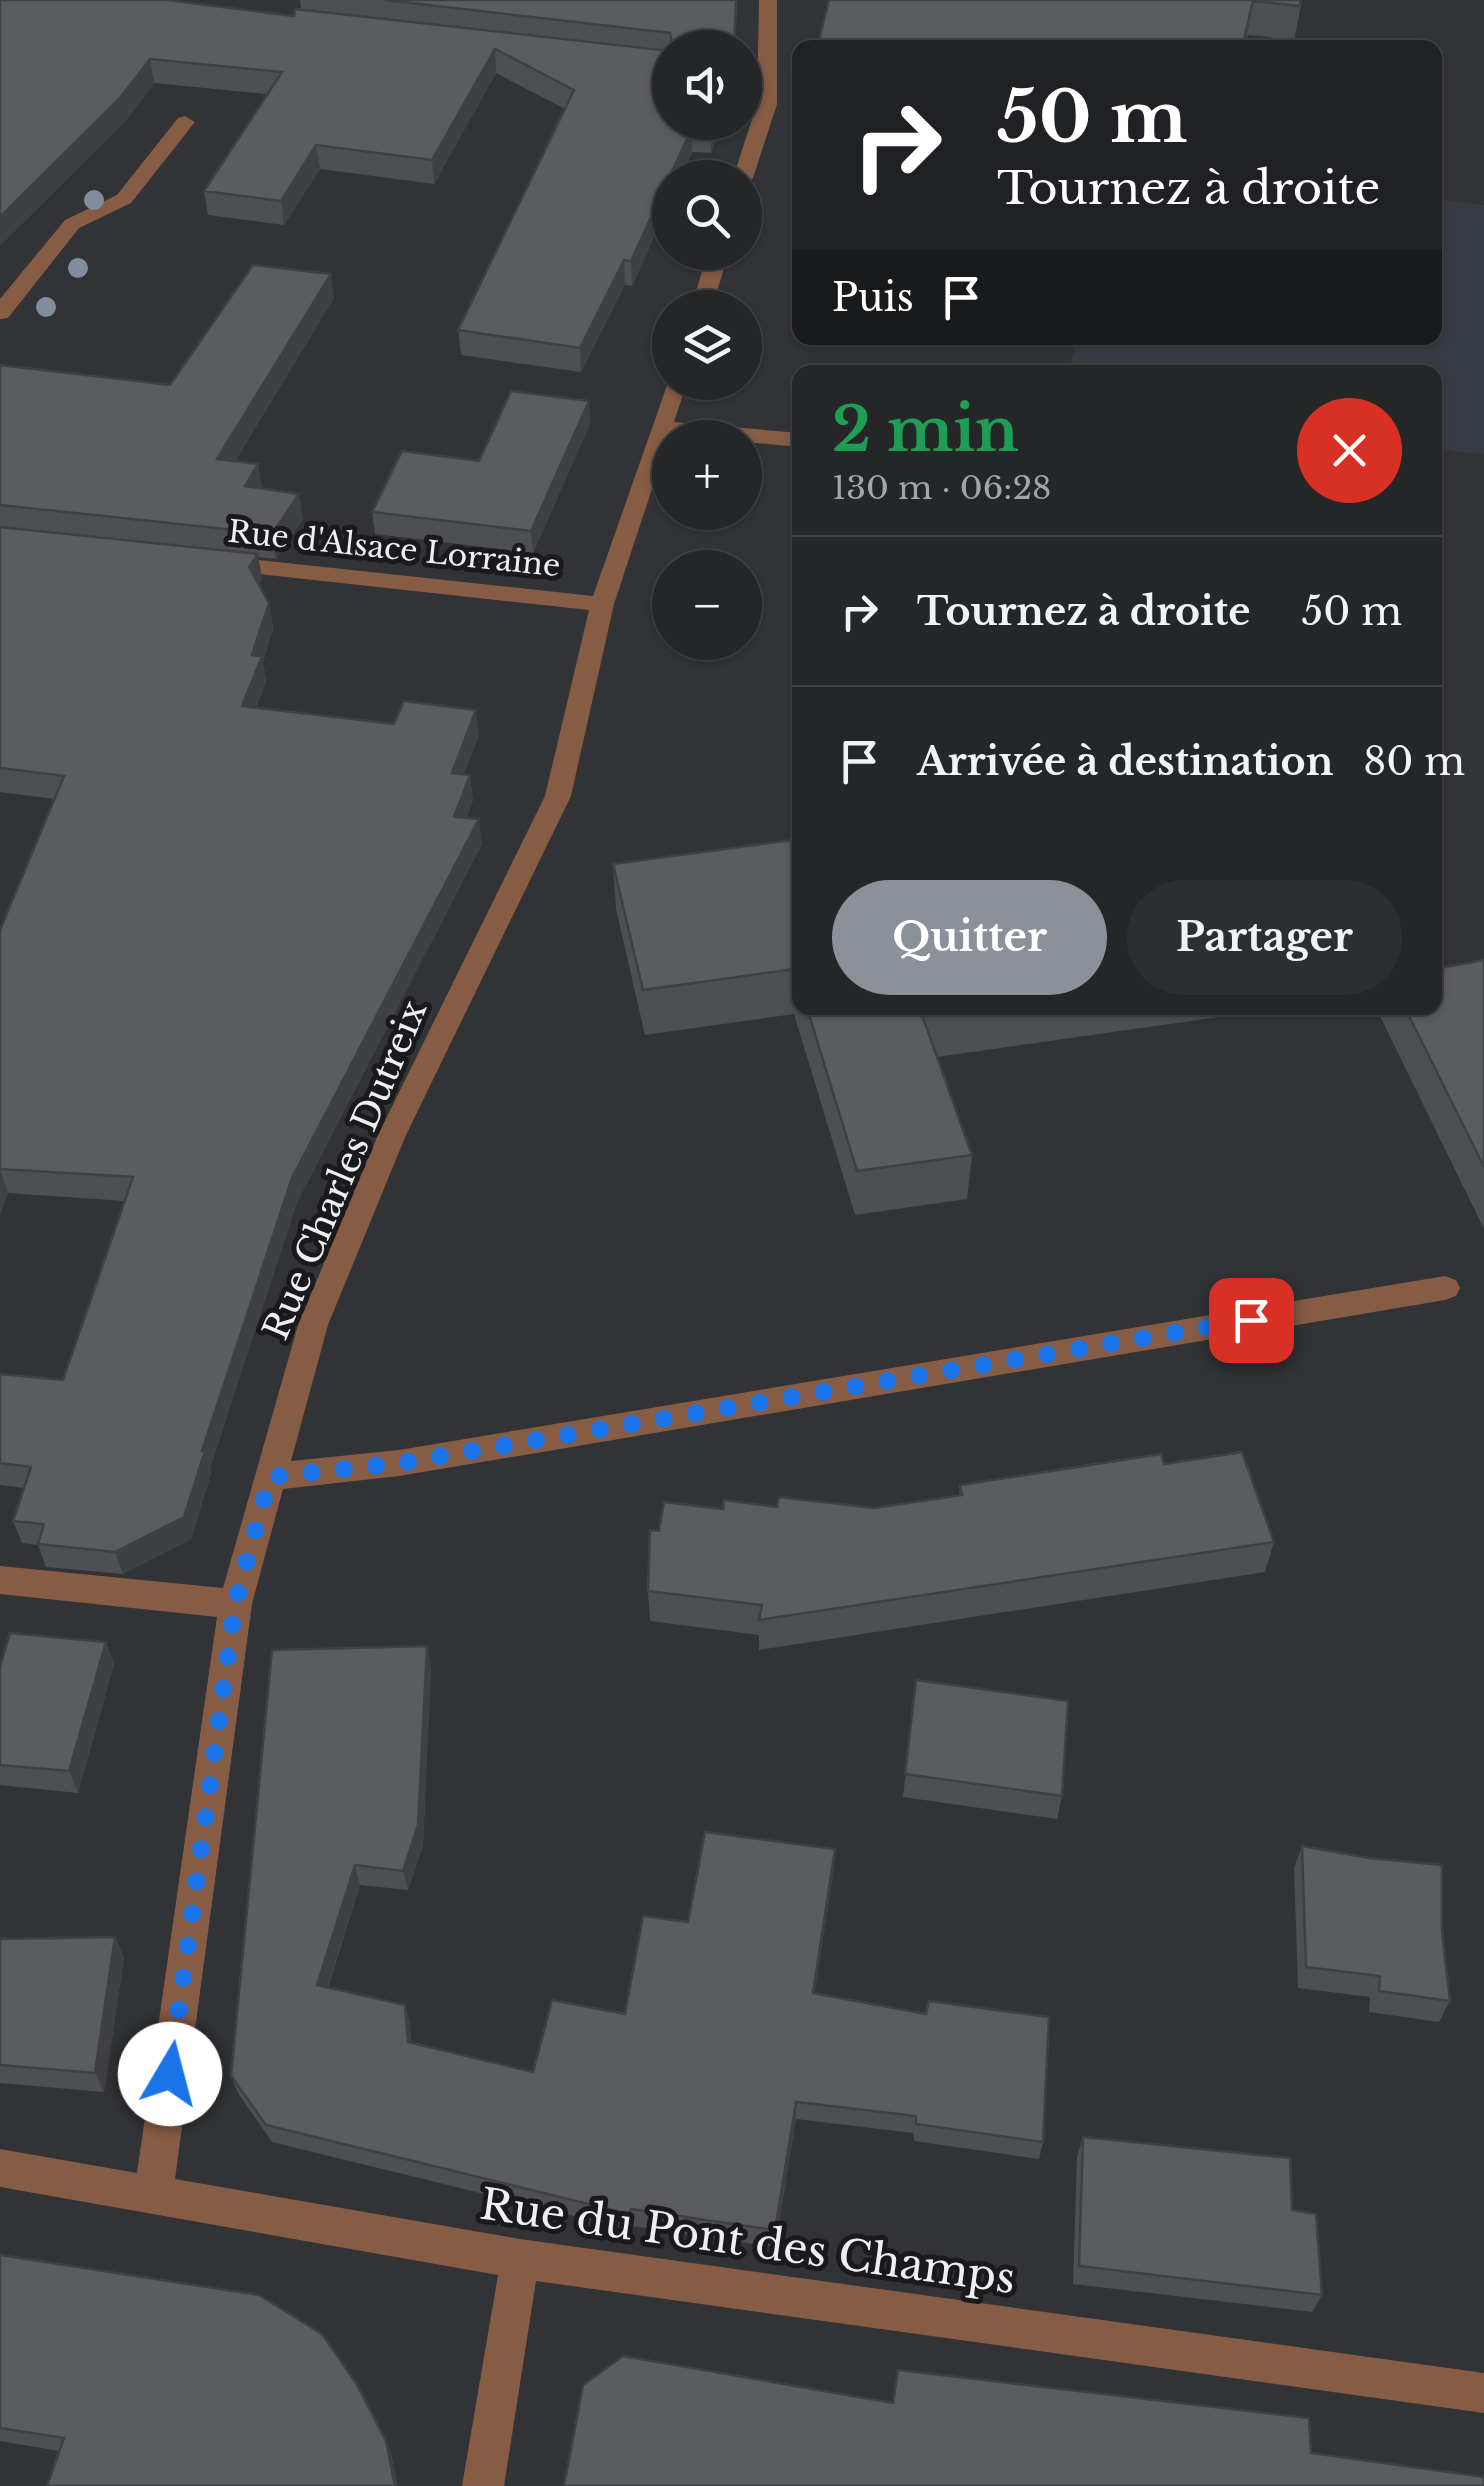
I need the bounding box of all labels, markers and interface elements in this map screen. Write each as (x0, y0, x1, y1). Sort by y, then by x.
map controls (652, 30, 762, 660)
button: sound (652, 30, 762, 140)
text: 50 m (997, 74, 1188, 161)
icon: right (832, 80, 962, 210)
button: search (652, 160, 762, 270)
text: Tournez à droite (997, 160, 1380, 216)
icon: arrive (934, 270, 989, 325)
text: Puis (832, 274, 914, 321)
button: layers (652, 290, 762, 400)
text: 2 min (832, 393, 1019, 467)
button: close (1297, 398, 1402, 503)
button: + (652, 420, 762, 530)
text: 130 m · 06:28 (832, 468, 1052, 508)
street label: Rue d'Alsace Lorraine (226, 513, 562, 584)
button: − (652, 550, 762, 660)
icon: right (832, 584, 887, 639)
text: Tournez à droite (917, 588, 1250, 635)
text: 50 m (1302, 588, 1402, 635)
icon: arrive (832, 734, 887, 789)
text: Arrivée à destination (917, 738, 1333, 785)
text: 80 m (1363, 738, 1465, 785)
button: Quitter (832, 880, 1107, 995)
button: Partager (1127, 880, 1402, 995)
street label: Rue Charles Dutreix (254, 994, 435, 1346)
pin (1209, 1278, 1294, 1363)
icon: arrive (1224, 1293, 1279, 1348)
position arrow (118, 2022, 222, 2126)
street label: Rue du Pont des Champs (477, 2178, 1019, 2304)

